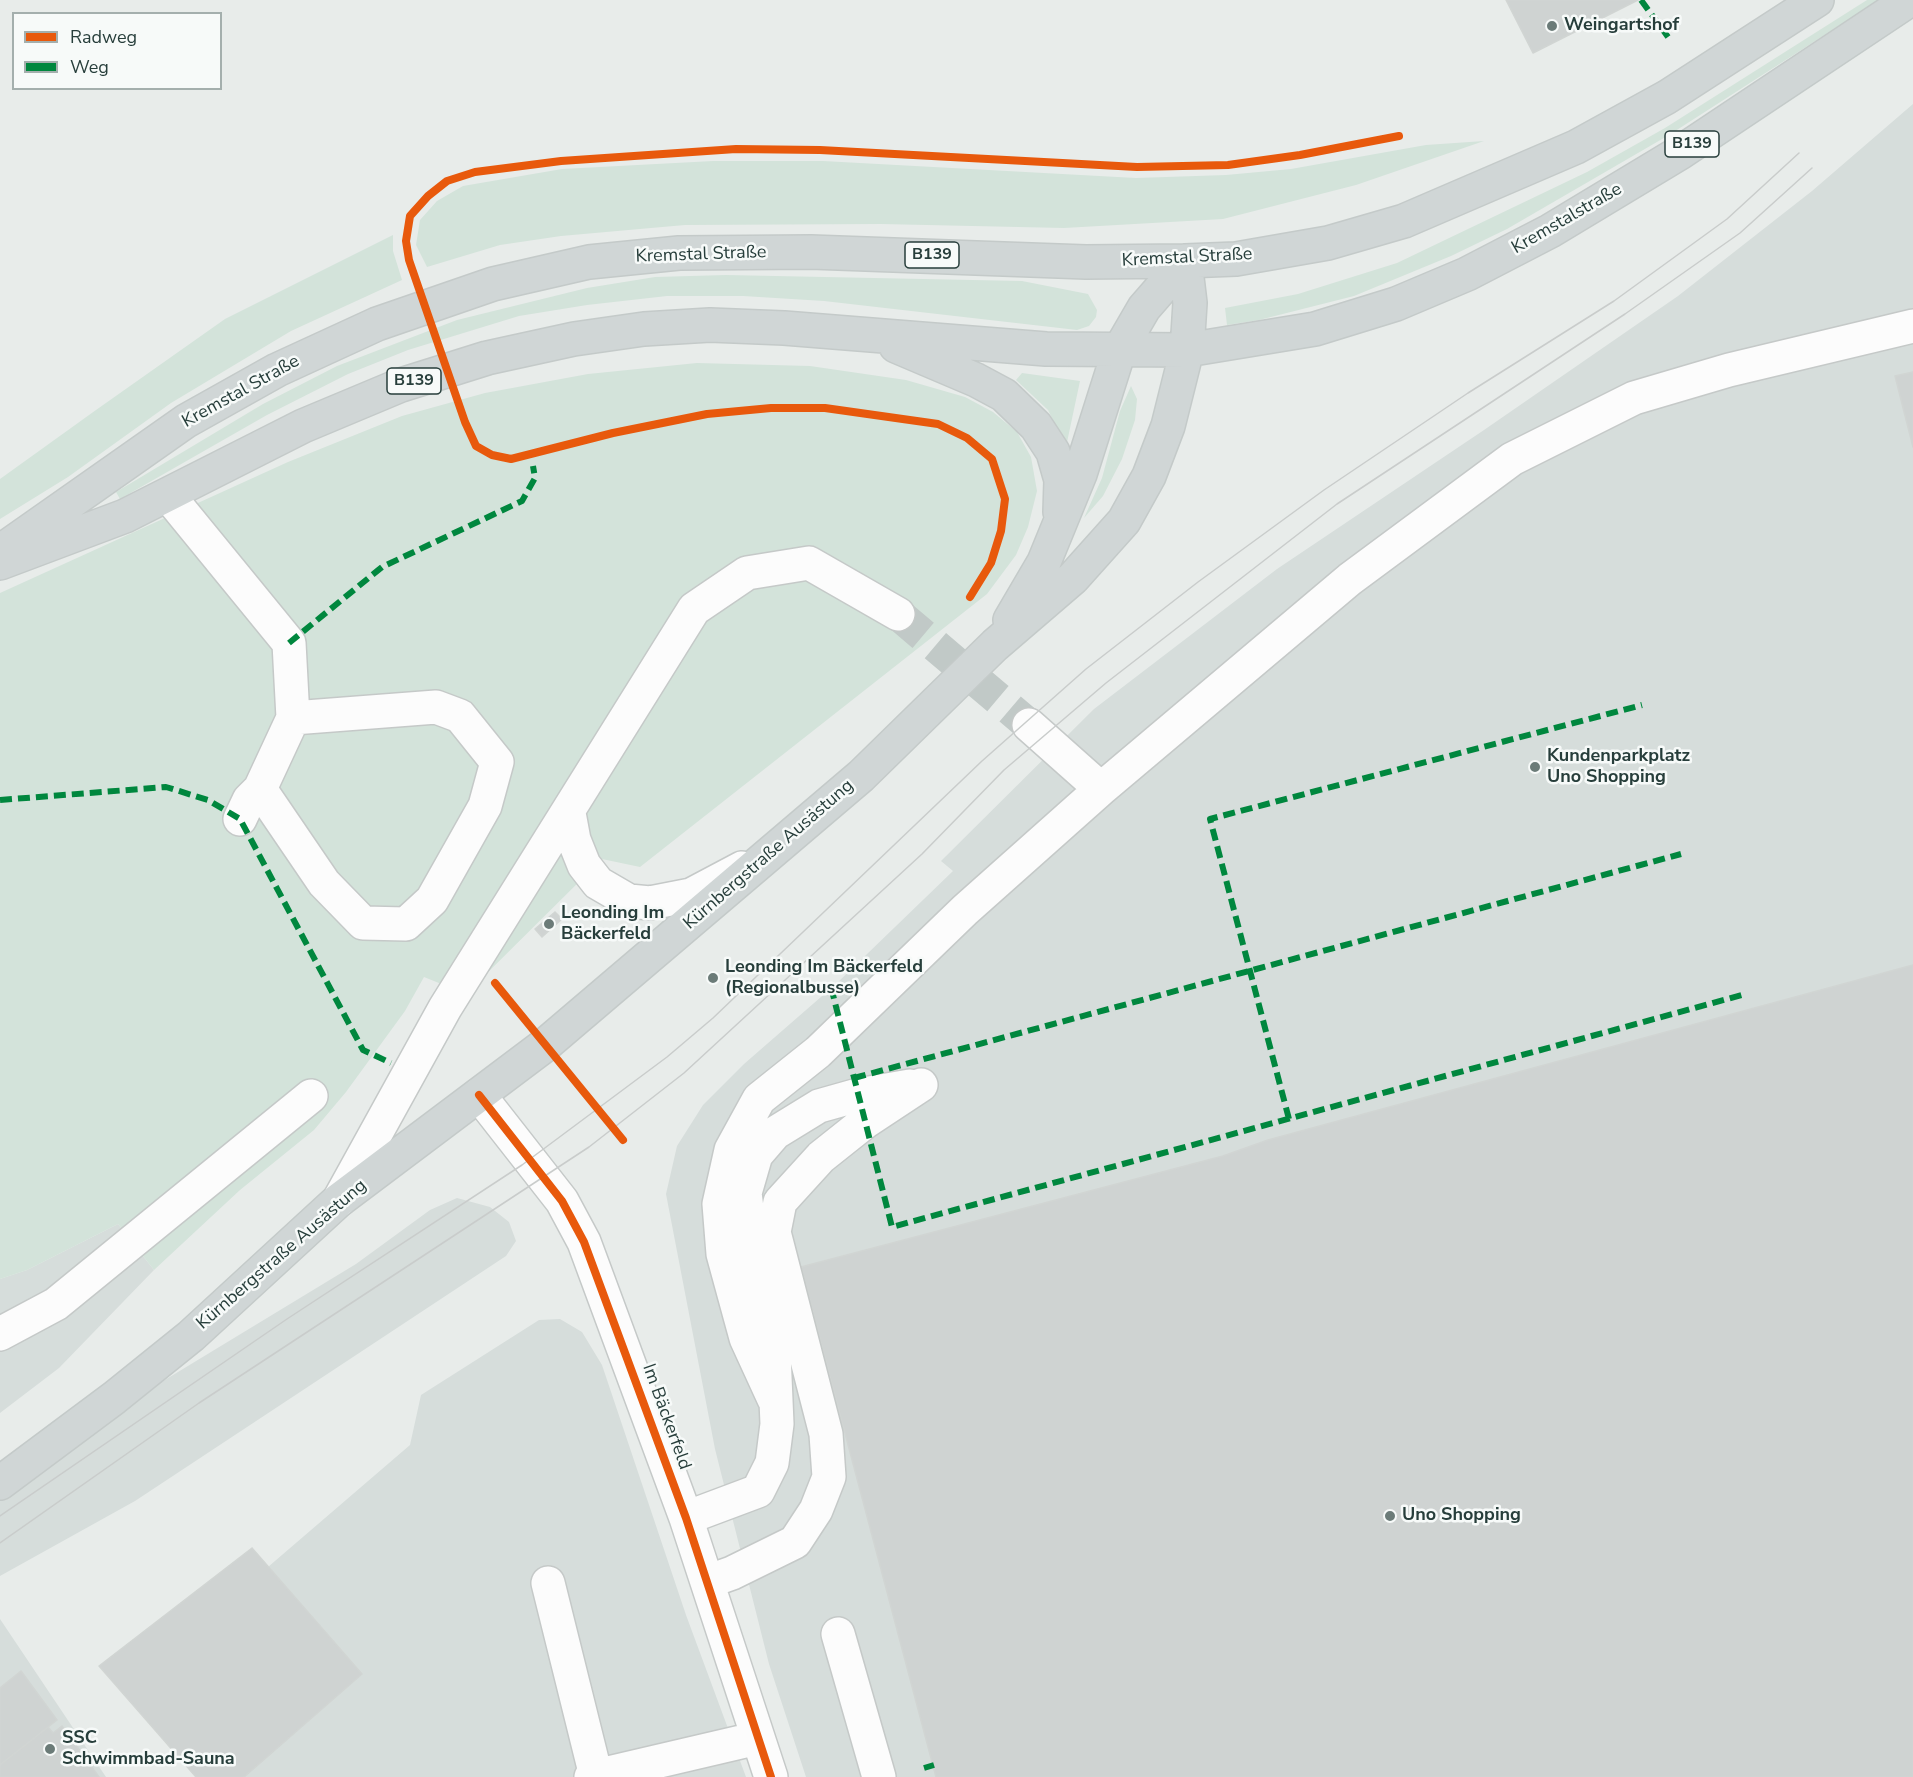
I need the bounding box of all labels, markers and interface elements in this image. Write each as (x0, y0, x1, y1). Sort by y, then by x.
legend (12, 12, 222, 90)
place label: Weingartshof (1564, 15, 1679, 37)
marker: Weingartshof (1545, 19, 1559, 33)
text: Radweg (70, 25, 137, 49)
text: Weg (70, 55, 109, 79)
road number: B139 (1665, 131, 1719, 157)
street label: Kremstalstraße (1508, 179, 1626, 259)
street label: Kremstal Straße (635, 242, 767, 268)
road number: B139 (905, 242, 959, 268)
street label: Kremstal Straße (1121, 244, 1253, 272)
street label: Kremstal Straße (179, 351, 303, 433)
road number: B139 (387, 368, 441, 394)
place label: Kundenparkplatz Uno Shopping (1547, 746, 1690, 789)
marker: Kundenparkplatz Uno Shopping (1528, 760, 1542, 774)
street label: Kürnbergstraße Ausästung (680, 775, 858, 935)
place label: Leonding Im Bäckerfeld (561, 903, 664, 946)
marker: Leonding Im Bäckerfeld (542, 917, 556, 931)
place label: Leonding Im Bäckerfeld (Regionalbusse) (725, 957, 923, 1000)
marker: Leonding Im Bäckerfeld (Regionalbusse) (706, 971, 720, 985)
street label: Kürnbergstraße Ausästung (193, 1175, 371, 1335)
street label: Im Bäckerfeld (637, 1361, 695, 1473)
place label: Uno Shopping (1402, 1505, 1521, 1527)
marker: Uno Shopping (1383, 1509, 1397, 1523)
place label: SSC Schwimmbad-Sauna (62, 1728, 235, 1770)
marker: SSC Schwimmbad-Sauna (43, 1742, 57, 1756)

